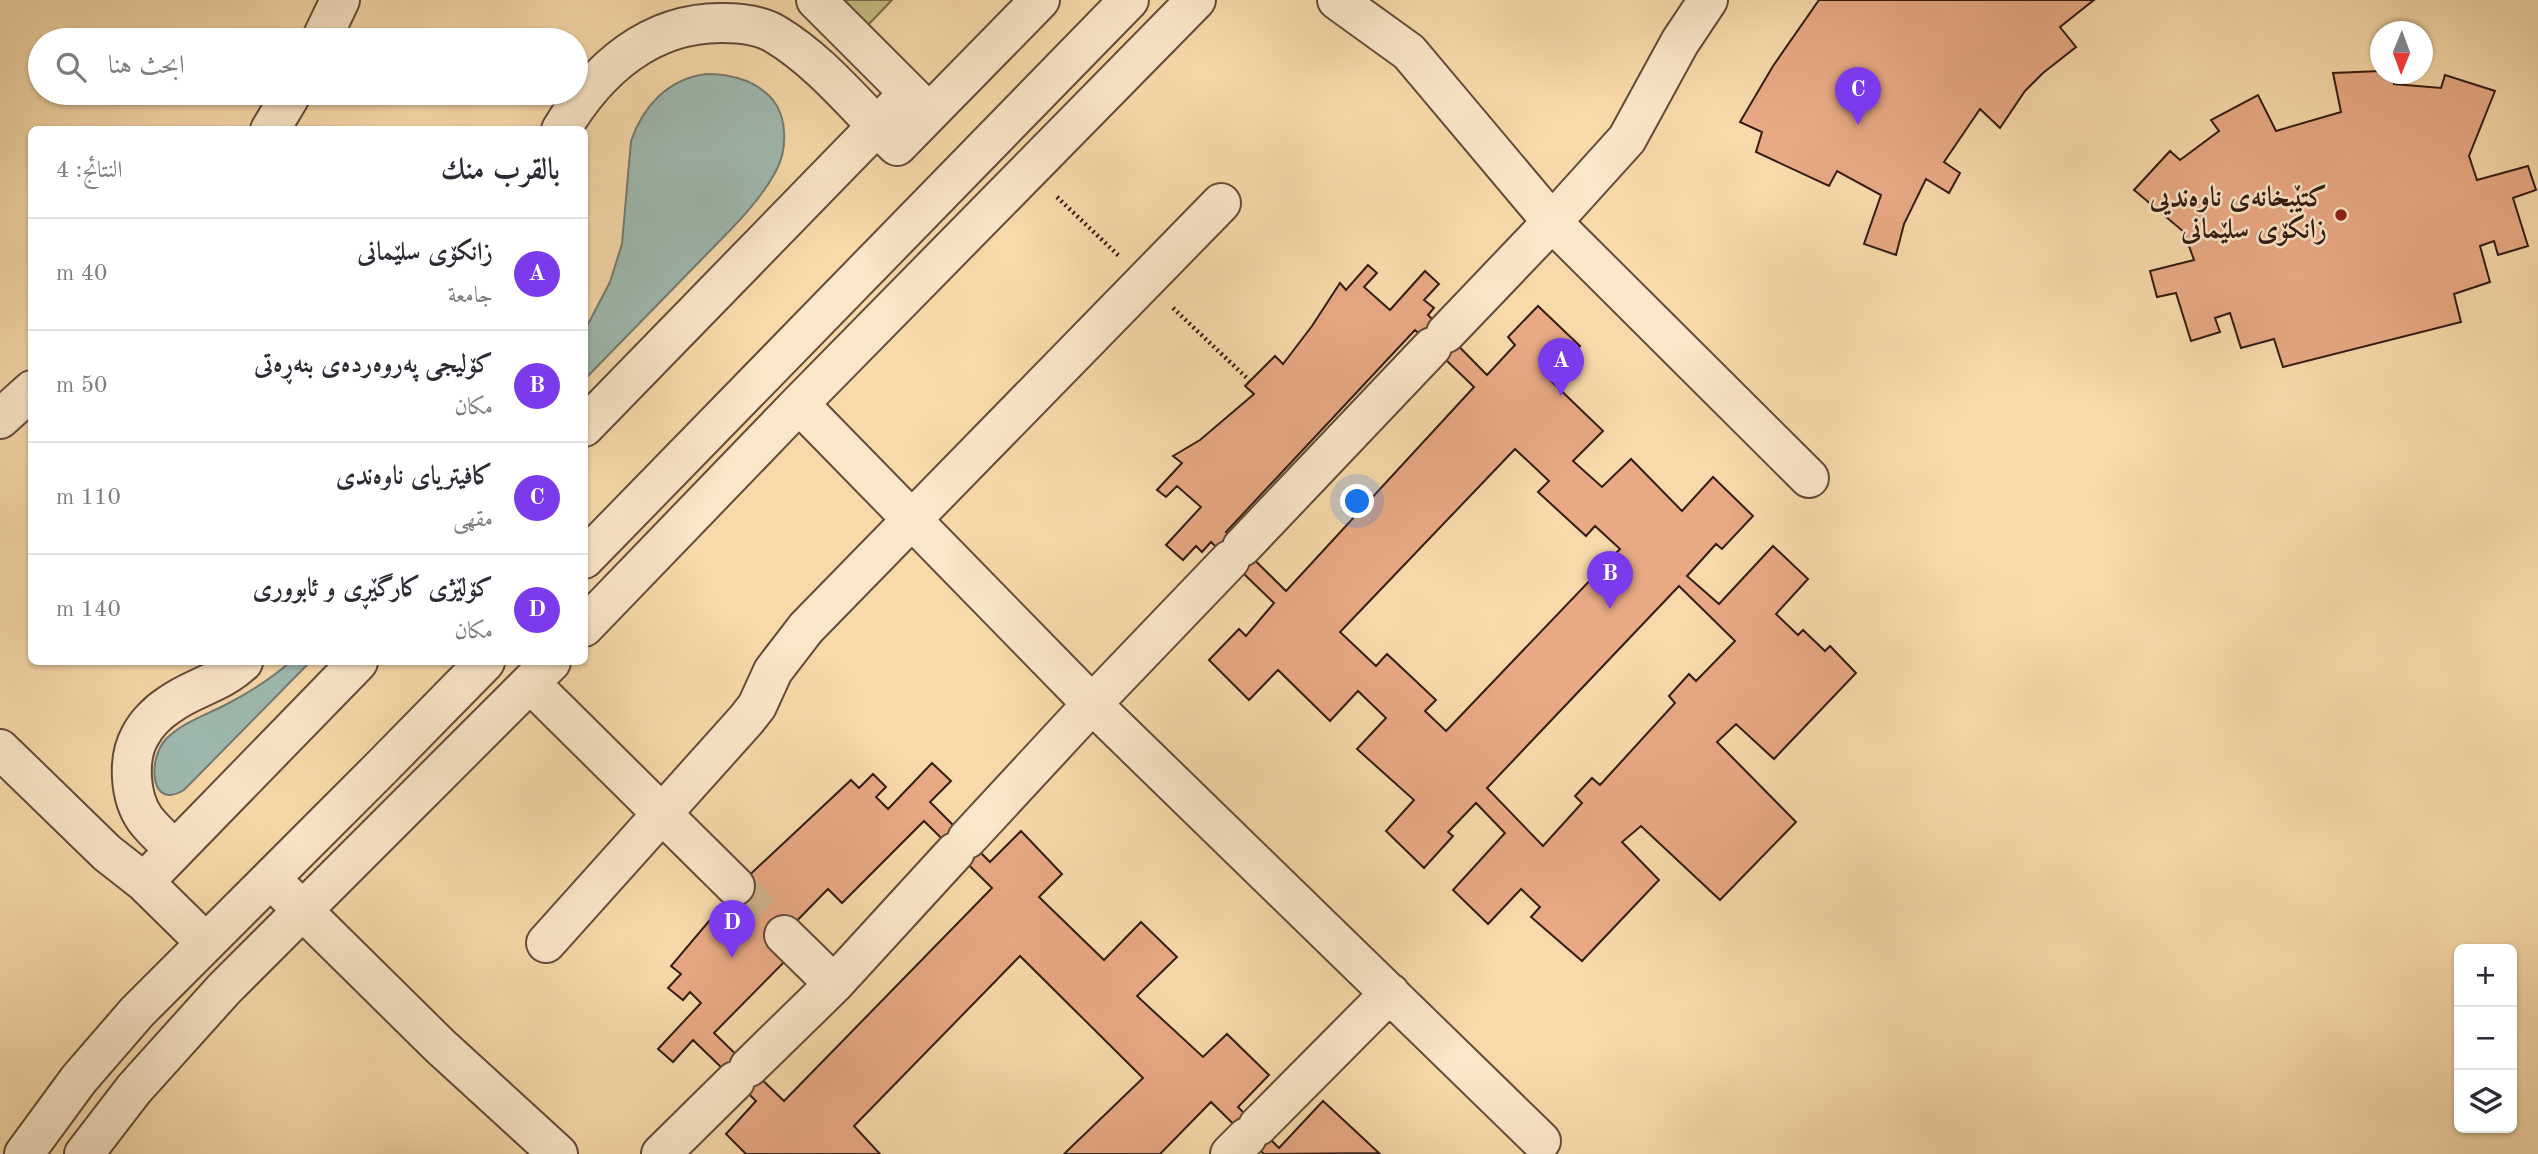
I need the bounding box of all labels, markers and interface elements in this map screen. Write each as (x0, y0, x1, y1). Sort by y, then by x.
north arrow (2370, 21, 2433, 84)
search box (28, 28, 588, 105)
icon: search (52, 48, 90, 86)
text: ابحث هنا (108, 53, 185, 79)
pin: C (1835, 67, 1881, 125)
text: بالقرب منك (441, 156, 560, 186)
text: النتائج: 4 (56, 159, 123, 182)
place label: کتێبخانەی ناوەندیی زانکۆی سلێمانی (2148, 184, 2327, 246)
marker: کتێبخانەی ناوەندیی زانکۆی سلێمانی (2333, 207, 2349, 223)
text: زانکۆی سلێمانی (357, 240, 493, 266)
text: 40 m (56, 262, 107, 285)
text: A (528, 262, 546, 285)
text: جامعة (448, 284, 493, 307)
pin: A (1538, 338, 1584, 396)
text: کۆلیجی پەروەردەی بنەڕەتی (254, 352, 493, 378)
text: 50 m (56, 374, 107, 397)
text: B (529, 374, 545, 397)
text: مكان (454, 396, 493, 419)
text: کافیتریای ناوەندی (336, 464, 493, 490)
your location (1340, 484, 1374, 518)
text: 110 m (56, 486, 121, 509)
text: C (529, 486, 545, 509)
text: مقهى (453, 508, 493, 531)
pin: B (1587, 551, 1633, 609)
text: كۆلێژی كارگێڕی و ئابووری (253, 576, 493, 602)
text: 140 m (56, 598, 121, 621)
text: D (528, 598, 546, 621)
text: مكان (454, 620, 493, 643)
pin: D (709, 900, 755, 958)
map controls (2454, 944, 2517, 1133)
button: + (2454, 944, 2517, 1007)
button: − (2454, 1007, 2517, 1070)
button: layers (2454, 1070, 2517, 1133)

